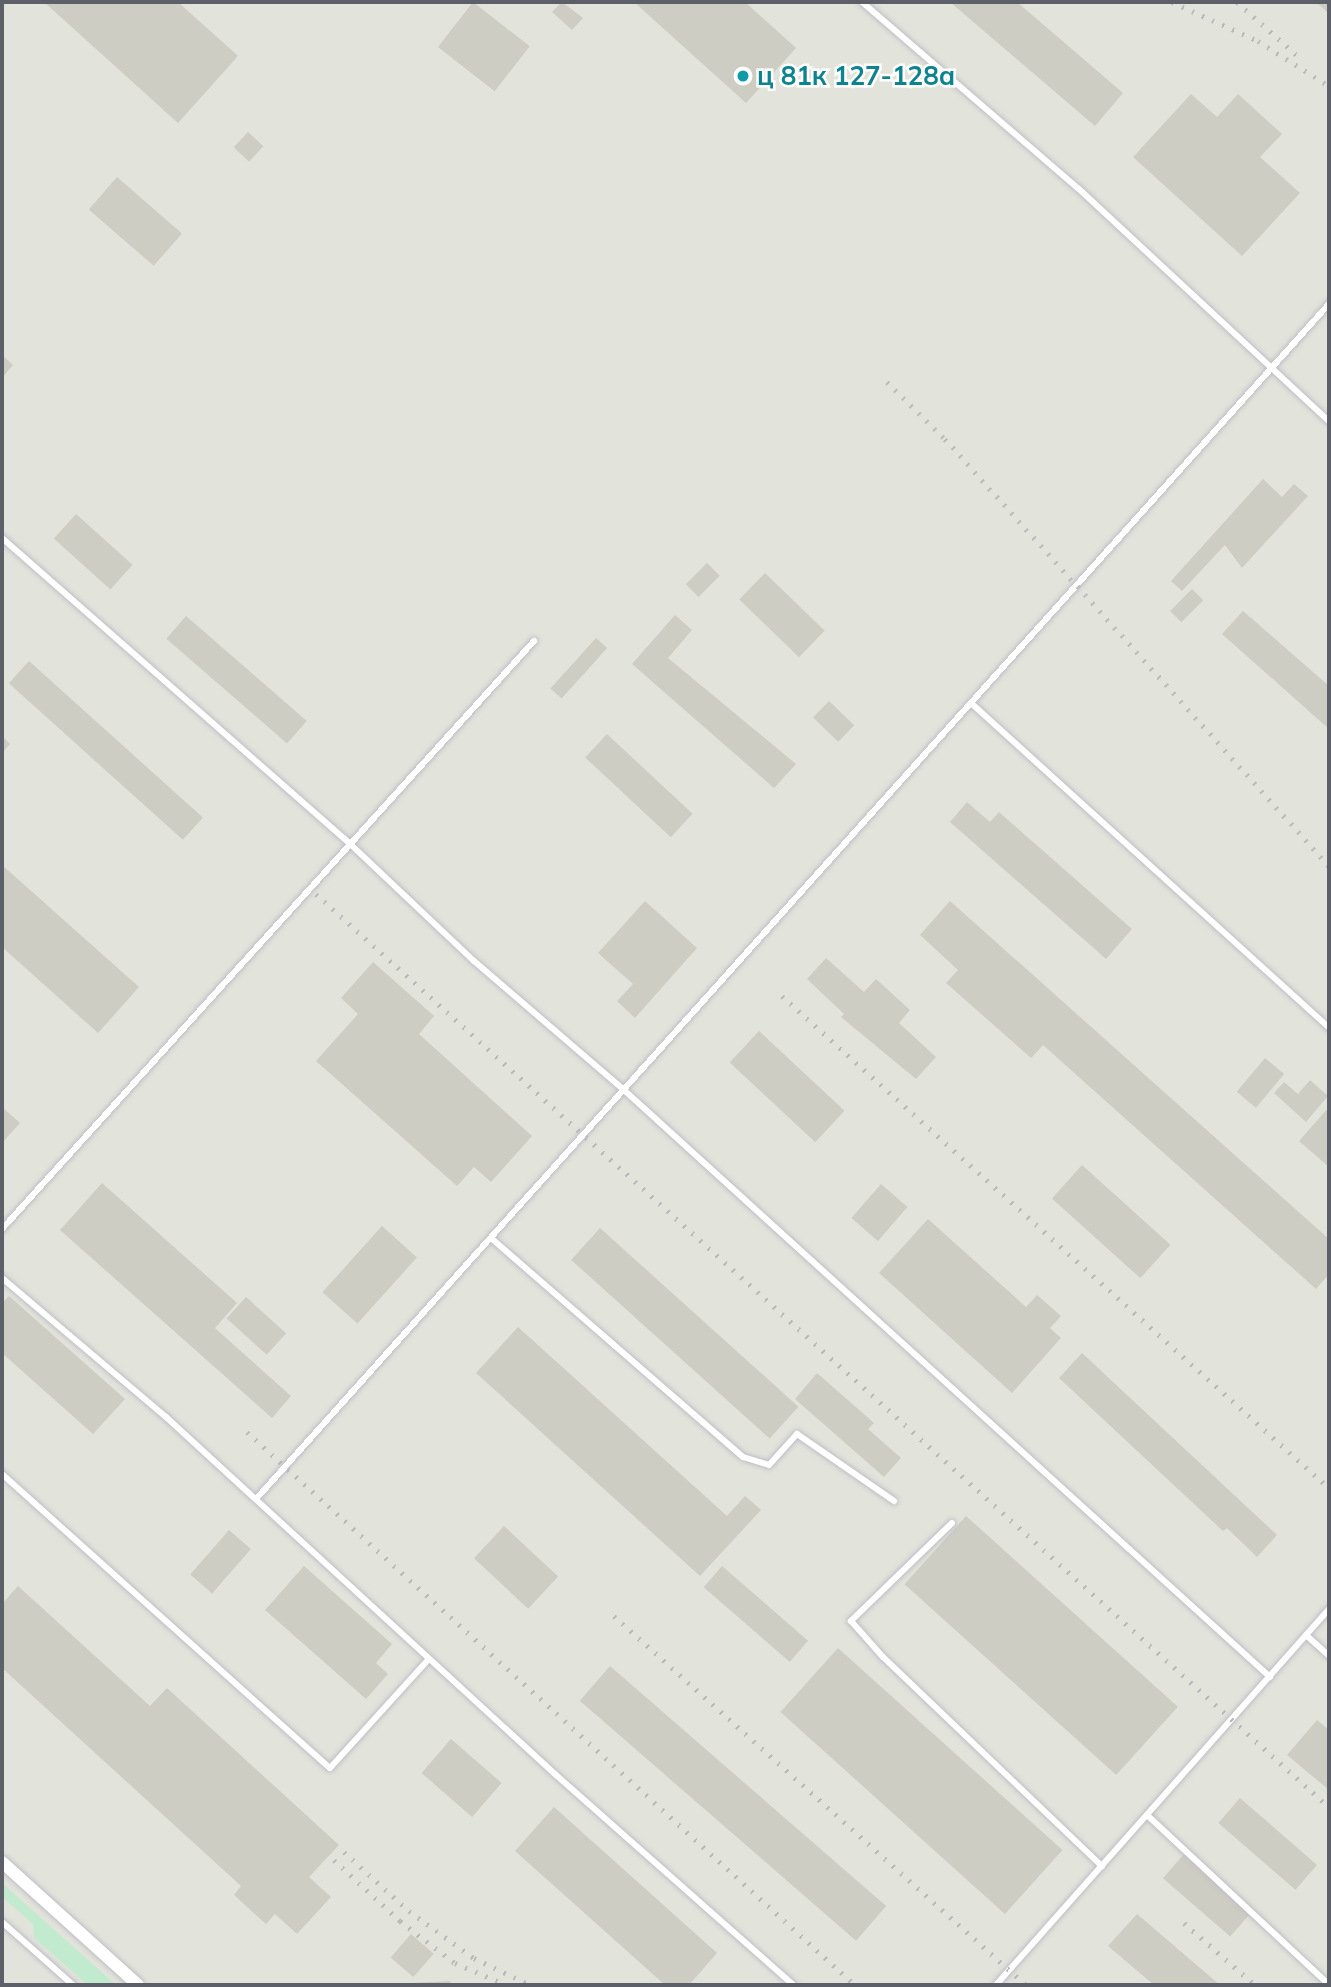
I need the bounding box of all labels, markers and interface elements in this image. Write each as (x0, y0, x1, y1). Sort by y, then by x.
place label: ц 81к 127-128а (757, 60, 955, 92)
marker: ц 81к 127-128а (735, 68, 751, 84)

